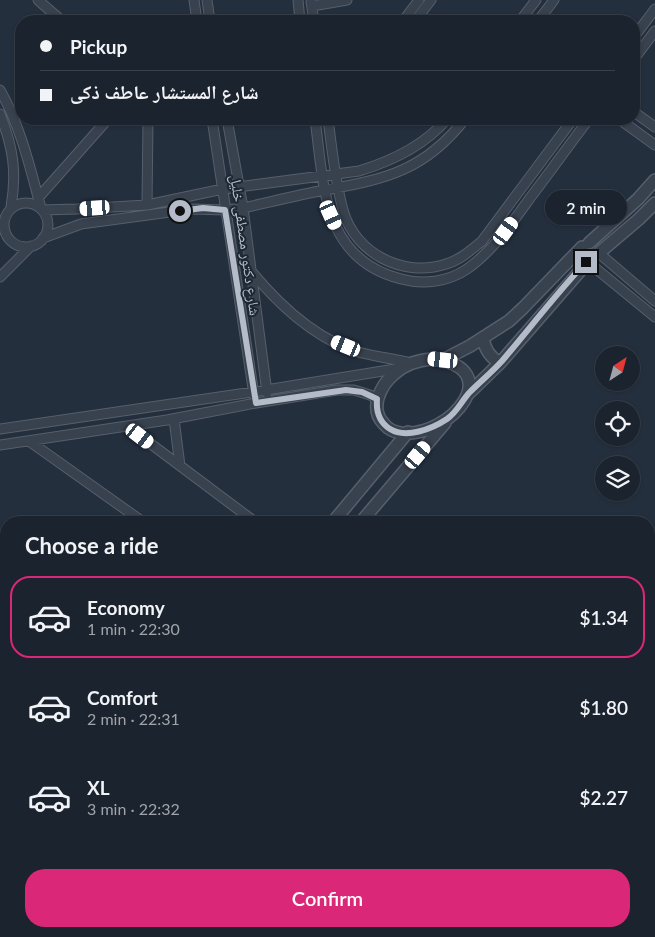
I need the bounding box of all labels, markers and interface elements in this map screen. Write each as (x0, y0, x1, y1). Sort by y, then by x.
text: Pickup (70, 35, 127, 58)
text: شارع المستشار عاطف ذكى (70, 80, 259, 103)
street label: شارع دكتور مصطفى خليل (225, 173, 265, 317)
callout: 2 min (545, 190, 627, 224)
car (318, 198, 343, 232)
text: 2 min (566, 198, 606, 217)
car (79, 199, 110, 217)
route start (169, 200, 191, 222)
car (491, 214, 520, 248)
route end (575, 251, 597, 273)
car (329, 333, 362, 359)
north arrow (595, 346, 640, 391)
map controls (595, 346, 640, 501)
car (427, 351, 458, 369)
button: locate (595, 401, 640, 446)
car (123, 421, 156, 451)
car (402, 439, 433, 471)
button: layers (595, 456, 640, 501)
text: Choose a ride (25, 532, 159, 559)
icon: car (27, 595, 72, 640)
text: Economy (87, 596, 165, 619)
text: $1.34 (579, 606, 628, 629)
text: 1 min · 22:30 (87, 619, 180, 638)
icon: car (27, 685, 72, 730)
text: Comfort (87, 686, 158, 709)
text: $1.80 (579, 696, 628, 719)
text: 2 min · 22:31 (87, 709, 180, 728)
icon: car (27, 775, 72, 820)
text: XL (87, 776, 110, 799)
text: $2.27 (579, 786, 628, 809)
text: 3 min · 22:32 (87, 799, 180, 818)
button: Confirm (25, 869, 630, 927)

